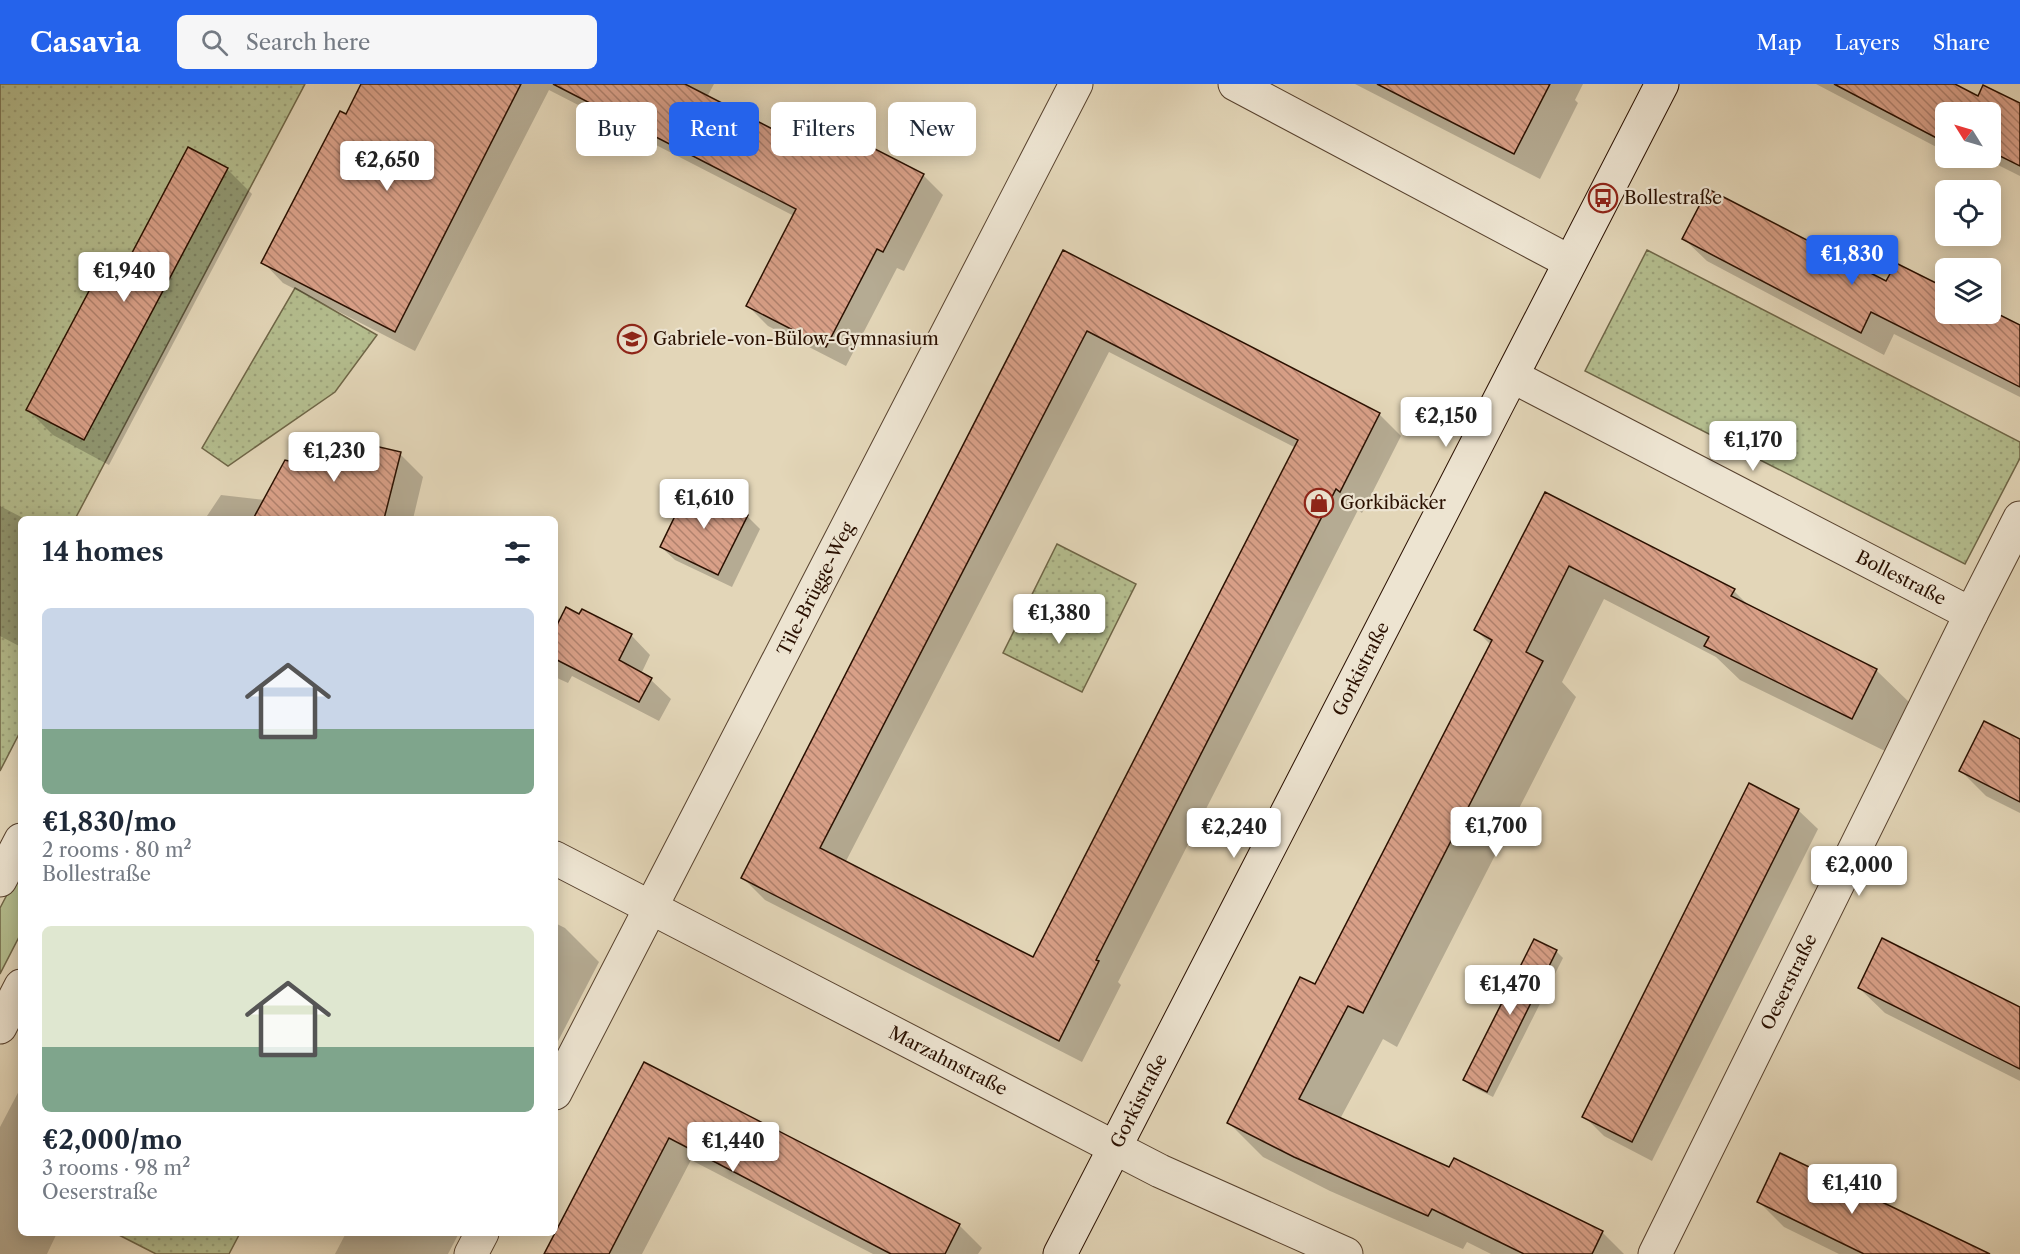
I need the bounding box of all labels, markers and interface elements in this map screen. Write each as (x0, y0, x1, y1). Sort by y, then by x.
search box (177, 15, 597, 69)
text: Casavia (30, 25, 141, 59)
icon: search (198, 26, 231, 59)
text: Search here (246, 29, 370, 56)
text: Map (1757, 30, 1802, 55)
text: Layers (1835, 30, 1900, 55)
text: Share (1933, 30, 1990, 55)
chip: Buy (576, 102, 657, 156)
chip: Rent (669, 102, 759, 156)
chip: Filters (771, 102, 876, 156)
chip: New (888, 102, 976, 156)
north arrow (1935, 102, 2001, 168)
map controls (1935, 102, 2001, 324)
pin: €2,650 (338, 141, 436, 192)
text: €2,650 (354, 148, 420, 172)
button: locate (1935, 180, 2001, 246)
bus stop icon: Bollestraße (1587, 182, 1619, 214)
place label: Bollestraße (1624, 187, 1722, 209)
pin: €1,830 (1803, 235, 1901, 286)
text: €1,830 (1820, 242, 1884, 266)
pin: €1,940 (75, 252, 173, 303)
button: layers (1935, 258, 2001, 324)
text: €1,940 (92, 259, 156, 283)
school or university icon: Gabriele-von-Bülow-Gymnasium (616, 323, 648, 355)
place label: Gabriele-von-Bülow-Gymnasium (653, 328, 939, 350)
pin: €2,150 (1397, 397, 1495, 448)
text: €2,150 (1415, 404, 1477, 428)
pin: €1,170 (1704, 421, 1802, 472)
text: €1,170 (1723, 428, 1783, 452)
pin: €1,230 (285, 432, 383, 483)
text: €1,230 (302, 439, 366, 463)
pin: €1,610 (655, 479, 753, 530)
text: €1,610 (674, 486, 734, 510)
shop icon: Gorkibäcker (1303, 487, 1335, 519)
place label: Gorkibäcker (1340, 492, 1447, 514)
street label: Tile-Brügge-Weg (773, 518, 859, 660)
text: 14 homes (42, 536, 164, 568)
icon: filters (501, 536, 534, 569)
street label: Bollestraße (1852, 546, 1950, 610)
pin: €1,380 (1010, 594, 1108, 645)
text: €1,380 (1027, 601, 1091, 625)
street label: Gorkistraße (1328, 618, 1394, 720)
icon: home (234, 647, 342, 755)
text: €1,830/mo (42, 806, 176, 838)
pin: €1,700 (1447, 807, 1545, 858)
pin: €2,240 (1185, 808, 1283, 859)
text: €1,700 (1465, 814, 1527, 838)
text: €2,240 (1201, 815, 1267, 839)
text: 2 rooms · 80 m² (42, 838, 192, 862)
pin: €2,000 (1810, 846, 1908, 897)
text: €2,000 (1825, 853, 1893, 877)
text: Bollestraße (42, 862, 151, 886)
street label: Oeserstraße (1756, 930, 1822, 1034)
icon: home (234, 965, 342, 1073)
pin: €1,470 (1461, 965, 1559, 1016)
text: €1,470 (1479, 972, 1541, 996)
street label: Marzahnstraße (885, 1022, 1011, 1100)
street label: Gorkistraße (1106, 1050, 1172, 1152)
pin: €1,440 (684, 1122, 782, 1173)
text: €2,000/mo (42, 1124, 182, 1156)
text: €1,440 (701, 1129, 765, 1153)
text: 3 rooms · 98 m² (42, 1156, 190, 1180)
pin: €1,410 (1803, 1164, 1901, 1215)
text: €1,410 (1822, 1171, 1882, 1195)
text: Oeserstraße (42, 1180, 158, 1204)

